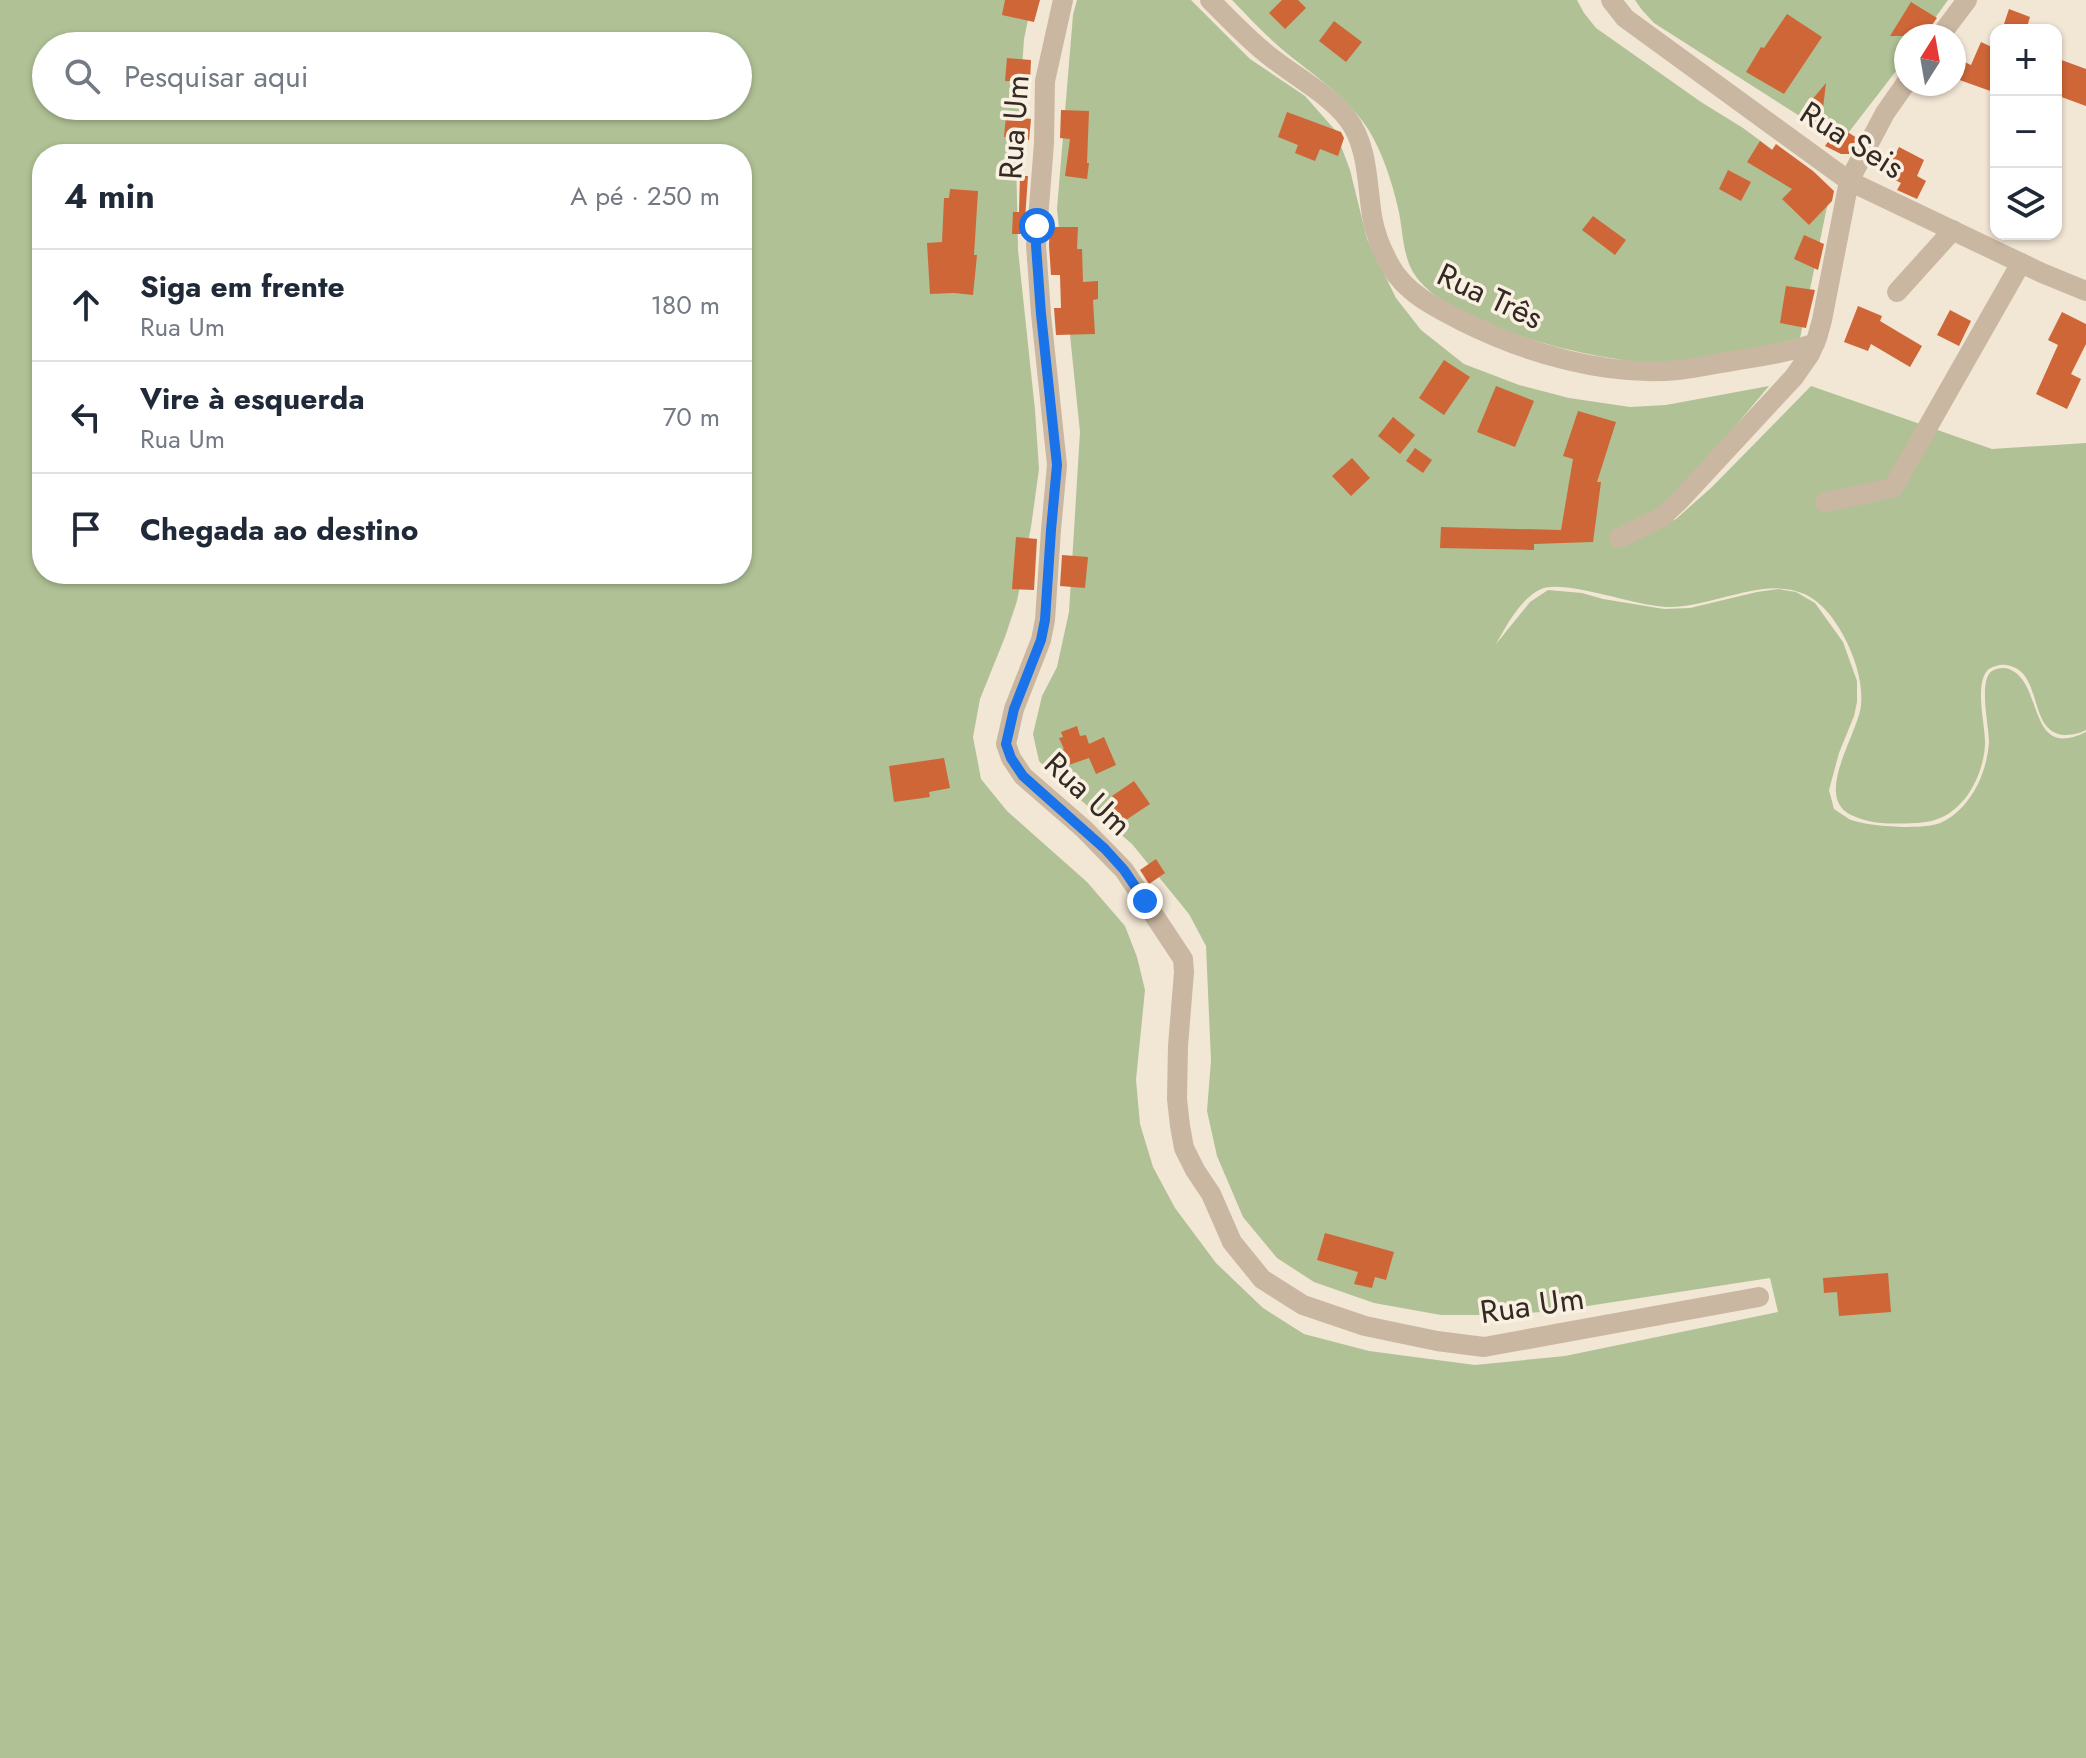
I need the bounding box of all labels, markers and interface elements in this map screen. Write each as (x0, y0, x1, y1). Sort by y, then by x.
north arrow (1894, 24, 1966, 96)
map controls (1990, 24, 2062, 240)
button: + (1990, 24, 2062, 96)
search box (32, 32, 752, 120)
icon: search (60, 54, 104, 98)
text: Pesquisar aqui (124, 55, 309, 98)
street label: Rua Um (987, 73, 1041, 181)
street label: Rua Seis (1791, 90, 1913, 190)
button: − (1990, 96, 2062, 168)
button: layers (1990, 168, 2062, 240)
text: 4 min (64, 172, 155, 221)
text: A pé · 250 m (570, 177, 720, 215)
route start (1019, 208, 1055, 244)
street label: Rua Três (1430, 252, 1550, 340)
text: Siga em frente (140, 265, 345, 308)
icon: ahead (64, 283, 108, 327)
text: 180 m (650, 286, 720, 324)
text: Rua Um (140, 308, 225, 346)
text: Vire à esquerda (140, 377, 365, 420)
icon: left (64, 395, 108, 439)
text: 70 m (663, 398, 720, 436)
text: Rua Um (140, 420, 225, 458)
icon: arrive (64, 507, 108, 551)
text: Chegada ao destino (140, 508, 418, 551)
street label: Rua Um (1034, 741, 1142, 847)
route end (1127, 883, 1163, 919)
street label: Rua Um (1477, 1275, 1587, 1335)

